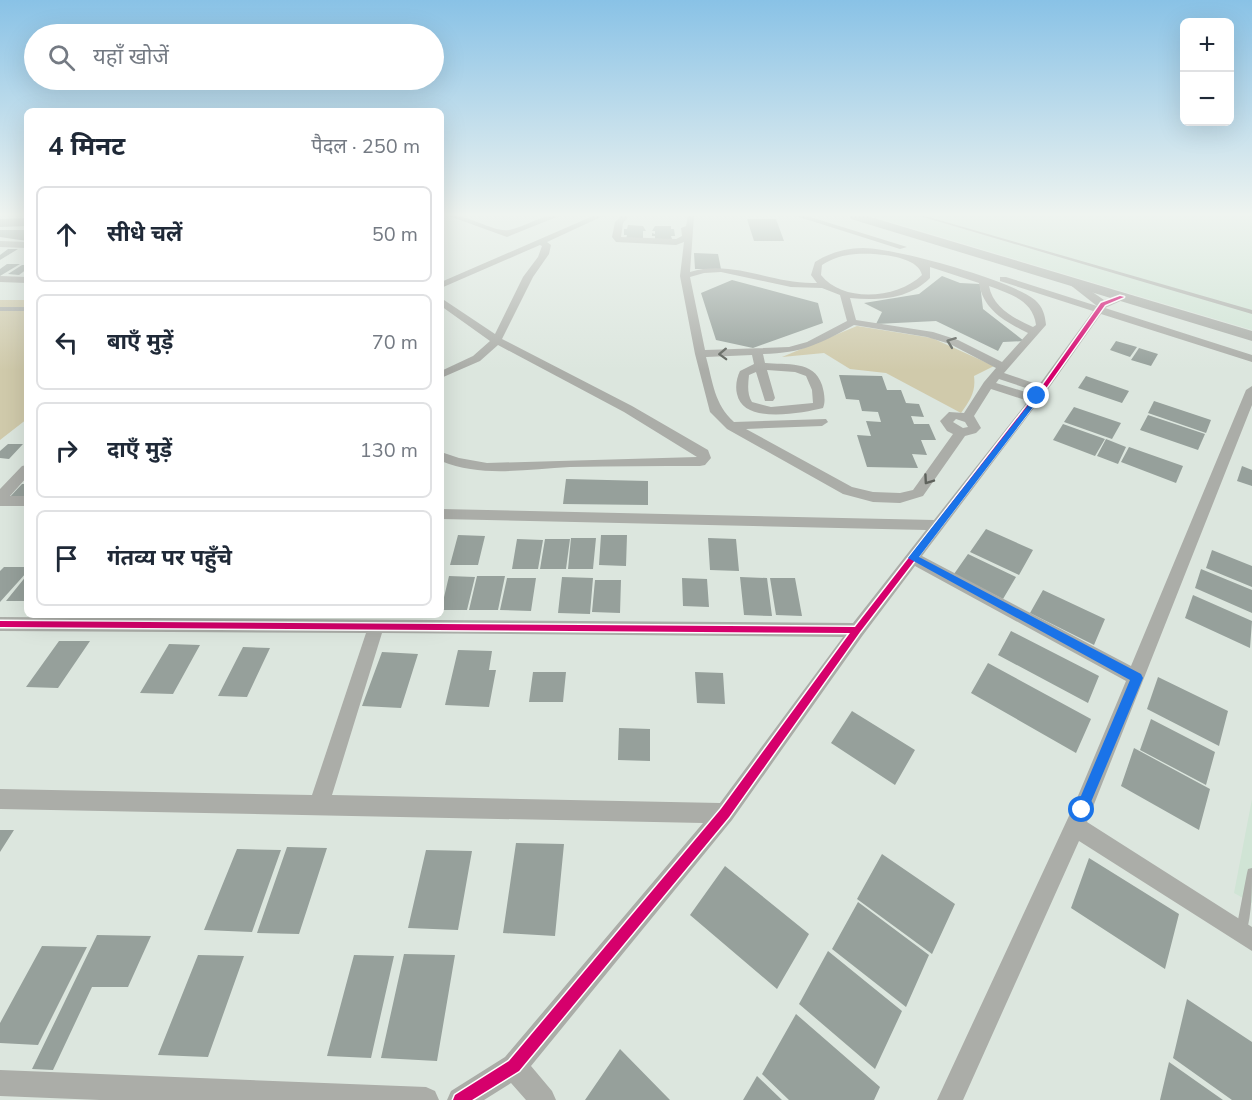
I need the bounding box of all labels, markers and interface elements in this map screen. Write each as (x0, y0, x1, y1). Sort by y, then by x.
map controls (1180, 18, 1234, 126)
button: + (1180, 18, 1234, 72)
search box (24, 24, 444, 90)
icon: search (45, 41, 78, 74)
text: यहाँ खोजें (93, 42, 169, 72)
button: − (1180, 72, 1234, 126)
text: 4 मिनट (48, 129, 125, 164)
text: पैदल · 250 m (311, 133, 420, 160)
icon: ahead (50, 218, 83, 251)
text: सीधे चलें (107, 219, 182, 249)
text: 50 m (372, 221, 418, 248)
icon: left (50, 326, 83, 359)
text: बाएँ मुड़ें (107, 327, 173, 357)
text: 70 m (372, 329, 418, 356)
one-way arrow (946, 337, 957, 349)
one-way arrow (718, 347, 727, 360)
route end (1023, 382, 1049, 408)
icon: right (50, 434, 83, 467)
text: दाएँ मुड़ें (107, 435, 172, 465)
text: 130 m (360, 437, 418, 464)
one-way arrow (924, 473, 935, 484)
icon: arrive (50, 542, 83, 575)
text: गंतव्य पर पहुँचे (107, 543, 232, 573)
route start (1068, 796, 1094, 822)

